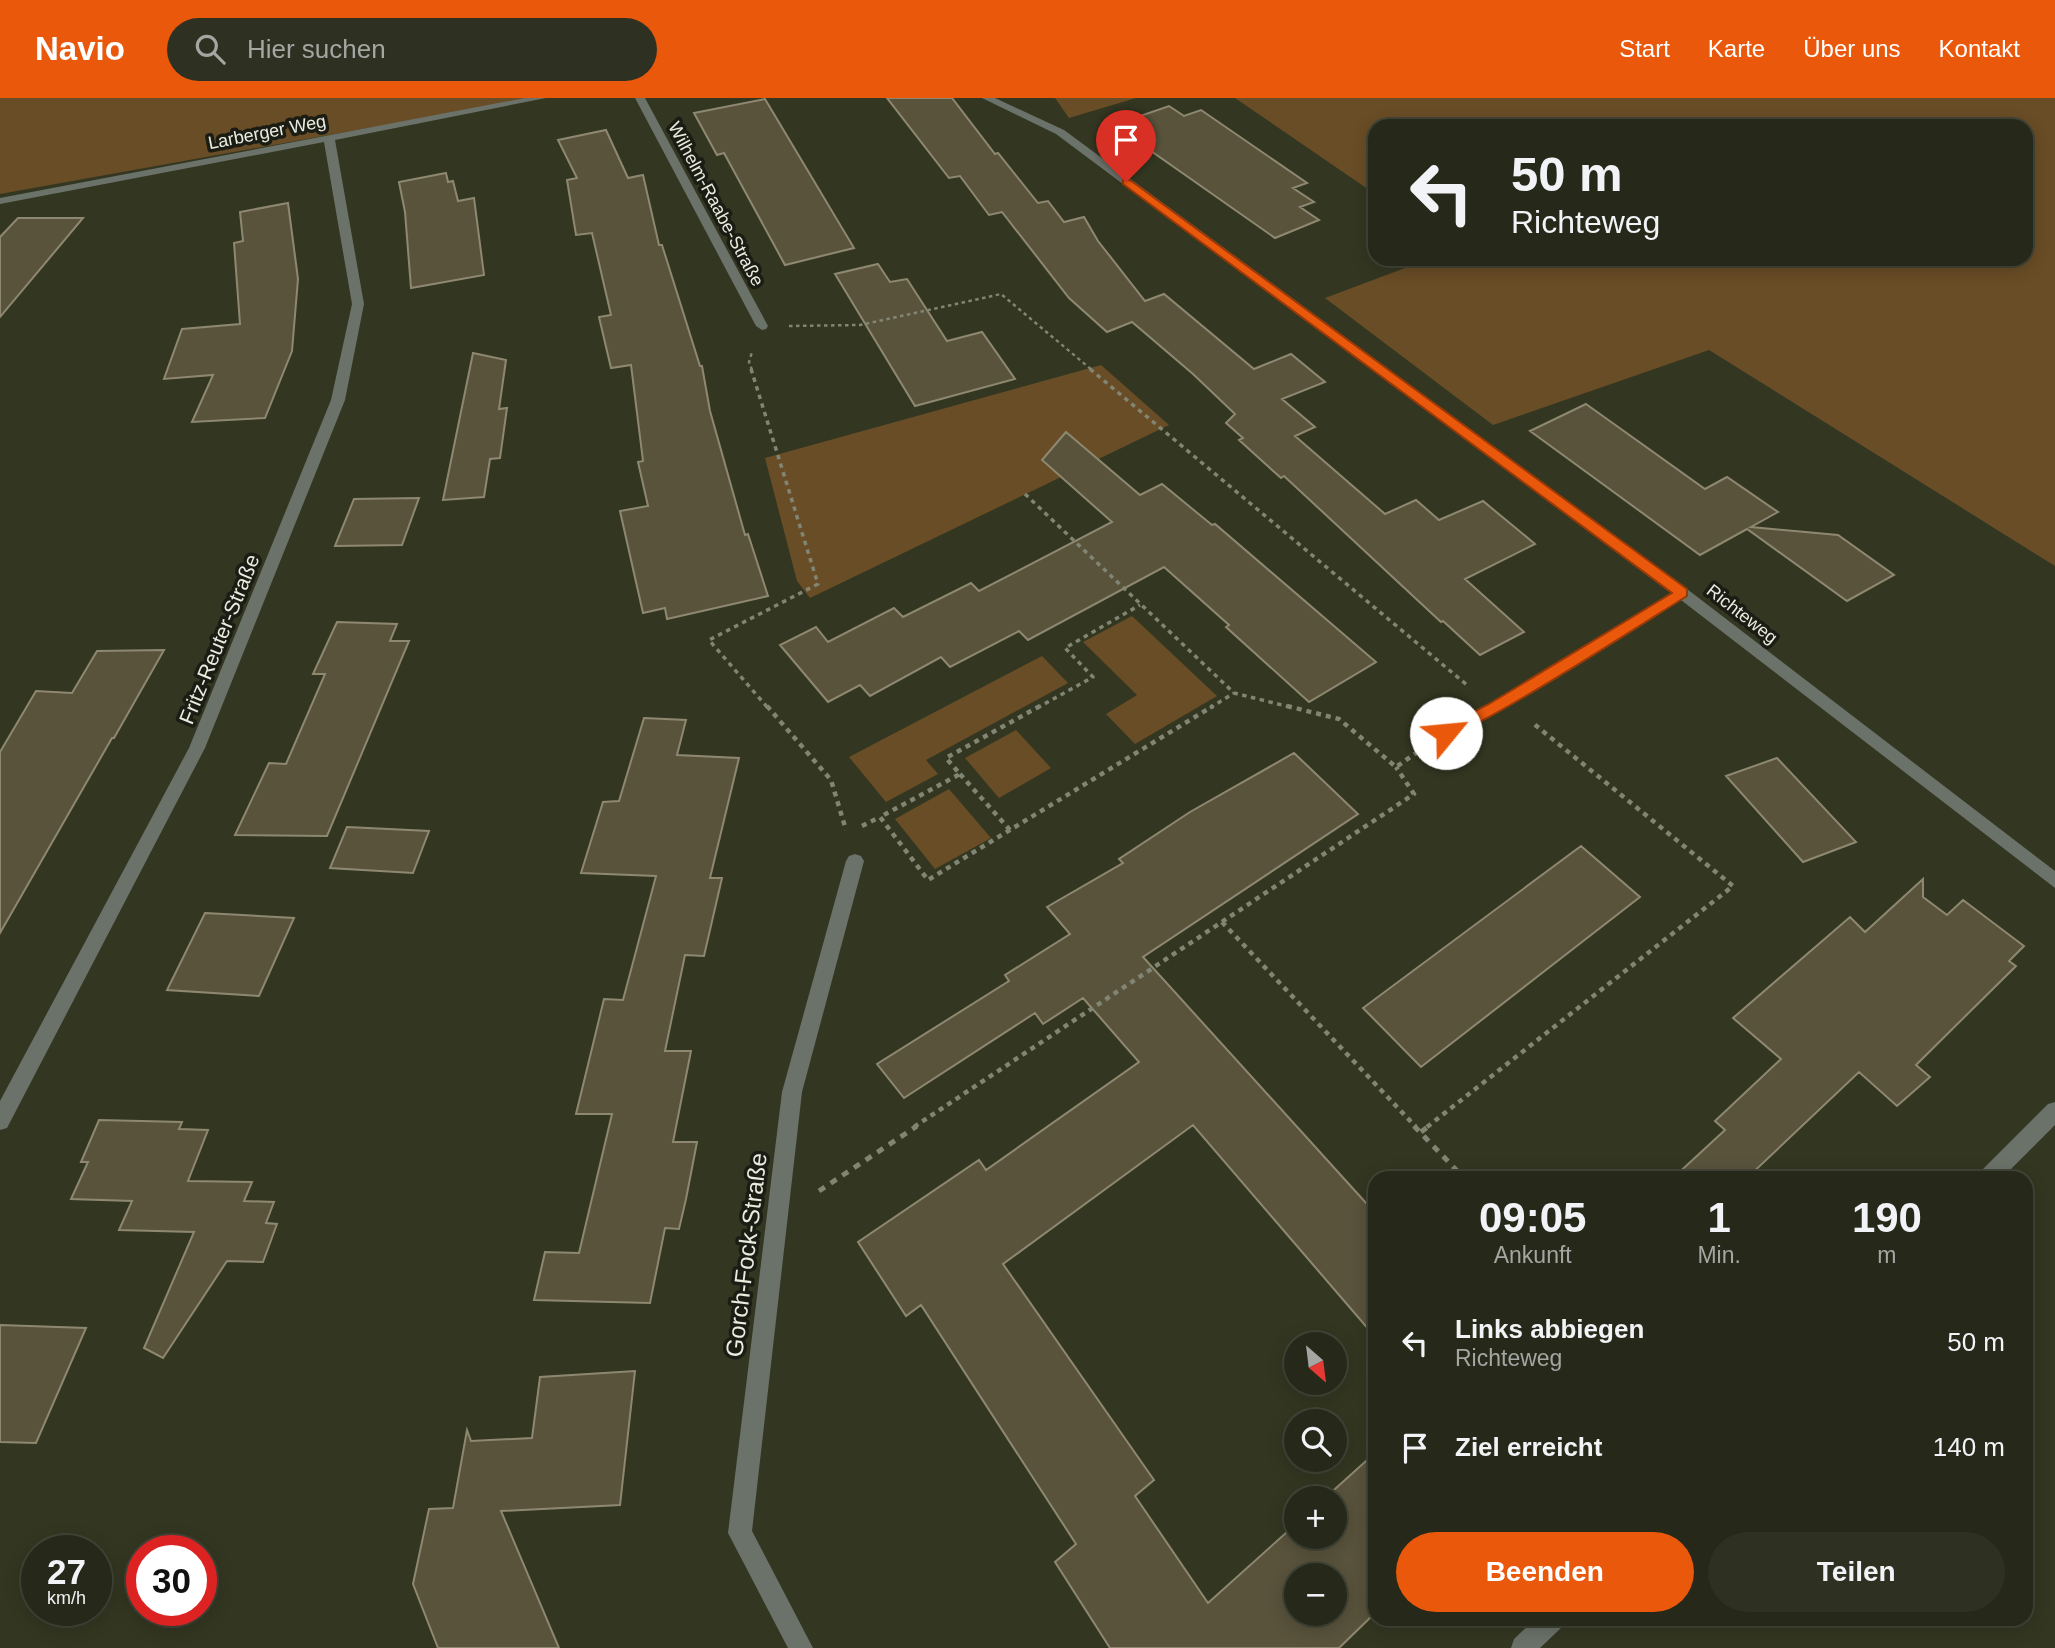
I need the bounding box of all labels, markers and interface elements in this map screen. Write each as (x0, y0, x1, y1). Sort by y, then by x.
search box (167, 18, 657, 81)
text: Navio (35, 30, 125, 67)
icon: search (191, 30, 229, 68)
text: Hier suchen (247, 34, 386, 64)
text: Start (1619, 35, 1670, 62)
text: Karte (1708, 35, 1765, 62)
text: Über uns (1803, 35, 1901, 62)
text: Kontakt (1939, 35, 2020, 62)
pin (1096, 110, 1156, 182)
street label: Larberger Weg (206, 111, 328, 153)
street label: Wilhelm-Raabe-Straße (664, 118, 768, 290)
icon: arrive (1107, 121, 1145, 159)
icon: left (1396, 147, 1487, 238)
text: 50 m (1511, 147, 1623, 201)
text: Richteweg (1511, 204, 1660, 240)
street label: Fritz-Reuter-Straße (174, 551, 264, 727)
street label: Richteweg (1703, 580, 1781, 648)
position arrow (1409, 696, 1483, 770)
street label: Gorch-Fock-Straße (720, 1151, 772, 1359)
text: 09:05 (1479, 1194, 1586, 1241)
text: 1 (1707, 1194, 1731, 1241)
text: 190 (1852, 1194, 1922, 1241)
text: Ankunft (1494, 1242, 1572, 1268)
text: Min. (1697, 1242, 1741, 1268)
text: m (1877, 1242, 1897, 1268)
text: Links abbiegen (1455, 1314, 1644, 1344)
icon: left (1396, 1324, 1434, 1362)
text: 50 m (1947, 1327, 2005, 1357)
north arrow (1284, 1332, 1348, 1395)
map controls (1284, 1332, 1347, 1626)
text: Richteweg (1455, 1345, 1562, 1371)
button: search (1284, 1409, 1347, 1472)
icon: arrive (1396, 1429, 1434, 1467)
text: Ziel erreicht (1455, 1432, 1602, 1462)
text: 140 m (1933, 1432, 2005, 1462)
button: + (1284, 1486, 1347, 1549)
button: Beenden (1396, 1532, 1694, 1612)
button: Teilen (1708, 1532, 2005, 1612)
speed limit sign: 30 (126, 1535, 217, 1626)
text: 27 (47, 1552, 86, 1591)
button: − (1284, 1563, 1347, 1626)
text: km/h (47, 1588, 86, 1608)

